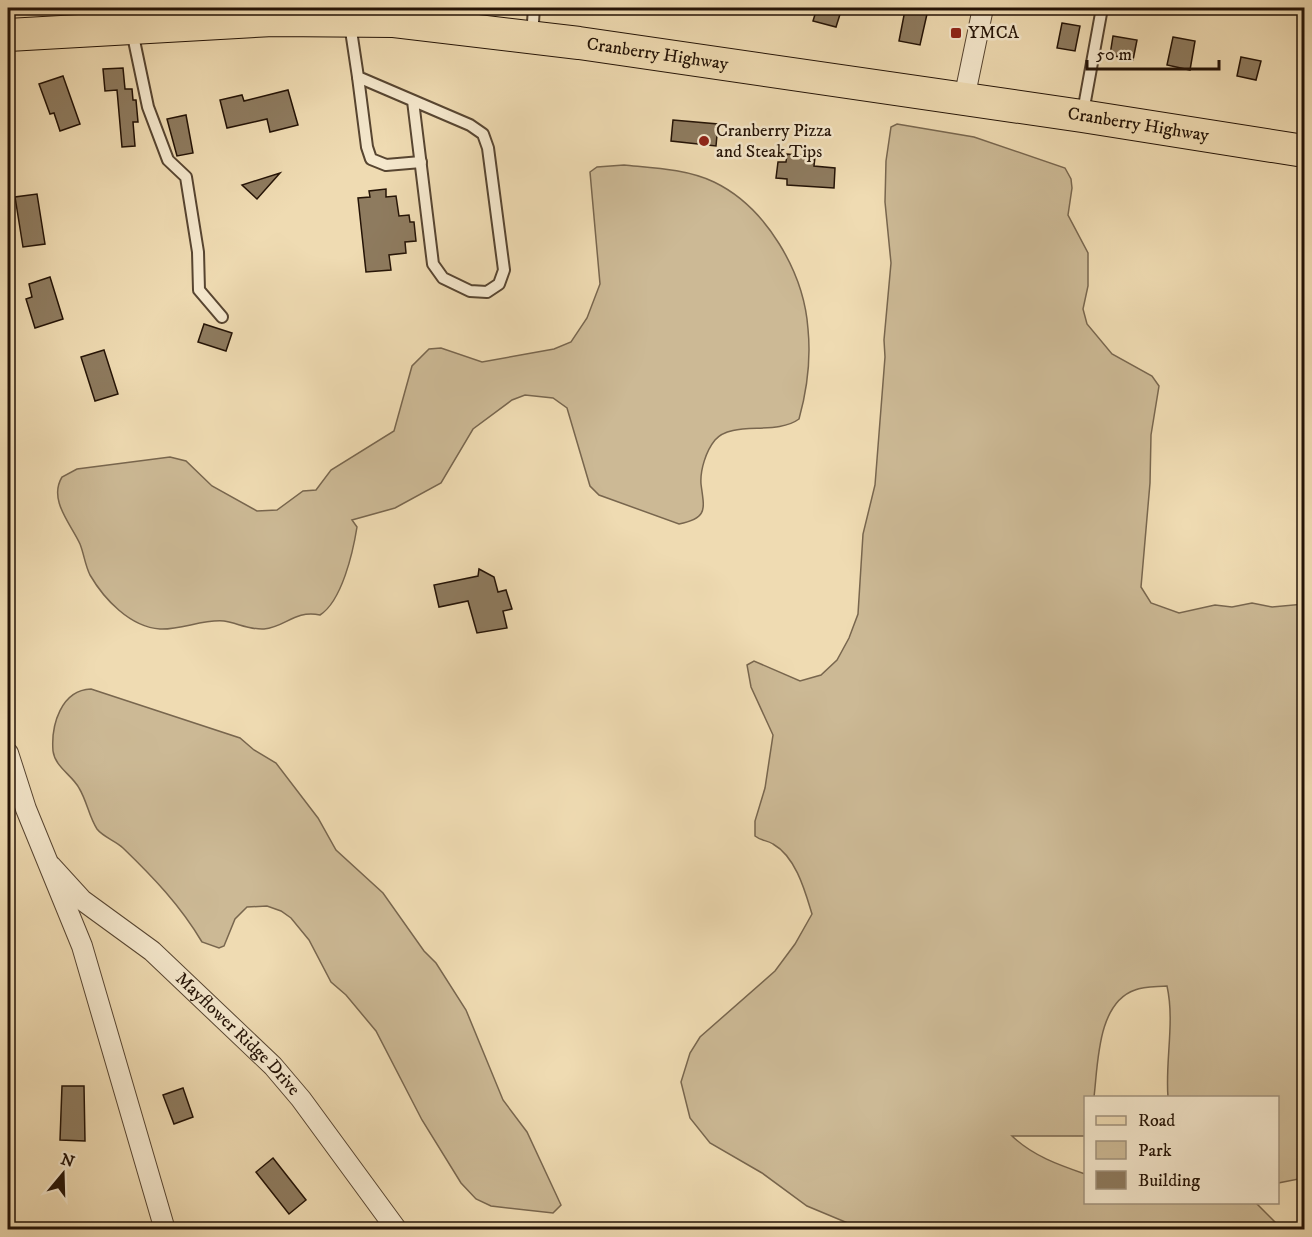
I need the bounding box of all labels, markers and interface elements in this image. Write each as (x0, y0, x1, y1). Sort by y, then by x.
place label: YMCA (968, 22, 1020, 44)
marker: YMCA (949, 26, 963, 40)
street label: Cranberry Highway (585, 33, 730, 76)
scale bar (1087, 33, 1219, 71)
text: 50 m (1096, 44, 1132, 66)
street label: Cranberry Highway (1066, 103, 1211, 147)
place label: Cranberry Pizza and Steak Tips (716, 120, 832, 163)
marker: Cranberry Pizza and Steak Tips (697, 134, 711, 148)
street label: Mayflower Ridge Drive (171, 968, 305, 1100)
legend (1084, 1096, 1279, 1204)
text: Road (1138, 1110, 1175, 1132)
text: Park (1138, 1140, 1172, 1162)
north arrow (33, 1144, 93, 1204)
text: N (58, 1149, 77, 1172)
text: Building (1138, 1170, 1200, 1192)

